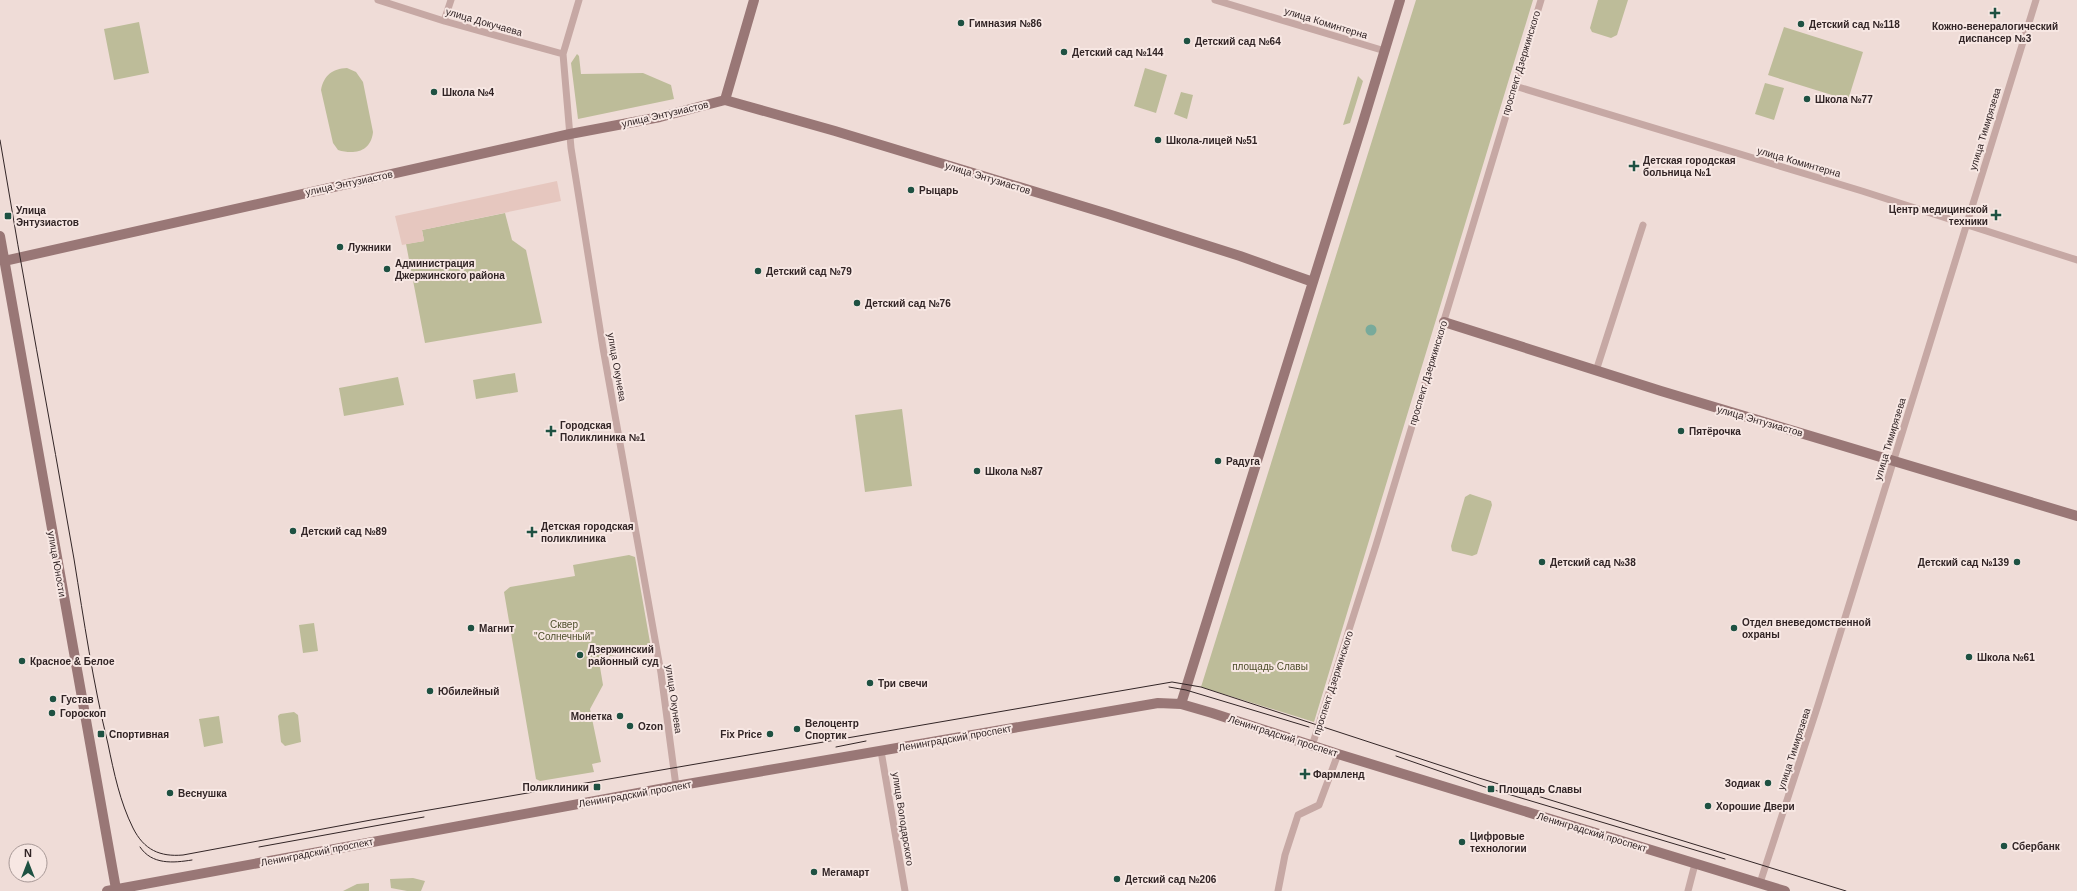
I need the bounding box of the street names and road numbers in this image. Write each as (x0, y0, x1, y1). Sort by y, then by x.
street label: улица Коминтерна (1283, 5, 1369, 41)
street label: улица Докучаева (444, 6, 524, 38)
street label: проспект Дзержинского (1500, 9, 1542, 117)
street label: улица Тимирязева (1967, 86, 2003, 172)
street label: улица Энтузиастов (621, 99, 709, 129)
street label: улица Коминтерна (1756, 145, 1842, 179)
street label: улица Энтузиастов (944, 160, 1032, 196)
street label: улица Энтузиастов (304, 168, 394, 198)
street label: проспект Дзержинского (1407, 319, 1449, 427)
street label: улица Окунева (606, 332, 629, 403)
street label: улица Тимирязева (1872, 396, 1908, 482)
street label: улица Энтузиастов (1716, 403, 1804, 439)
street label: улица Юности (46, 530, 68, 598)
street label: проспект Дзержинского (1311, 629, 1355, 736)
street label: улица Окунева (664, 664, 684, 735)
street label: улица Тимирязева (1776, 706, 1813, 791)
street label: Ленинградский проспект (1227, 713, 1339, 759)
street label: Ленинградский проспект (898, 723, 1013, 753)
street label: улица Володарского (890, 771, 916, 867)
street label: Ленинградский проспект (578, 779, 693, 809)
street label: Ленинградский проспект (1536, 810, 1649, 854)
street label: Ленинградский проспект (260, 836, 375, 868)

